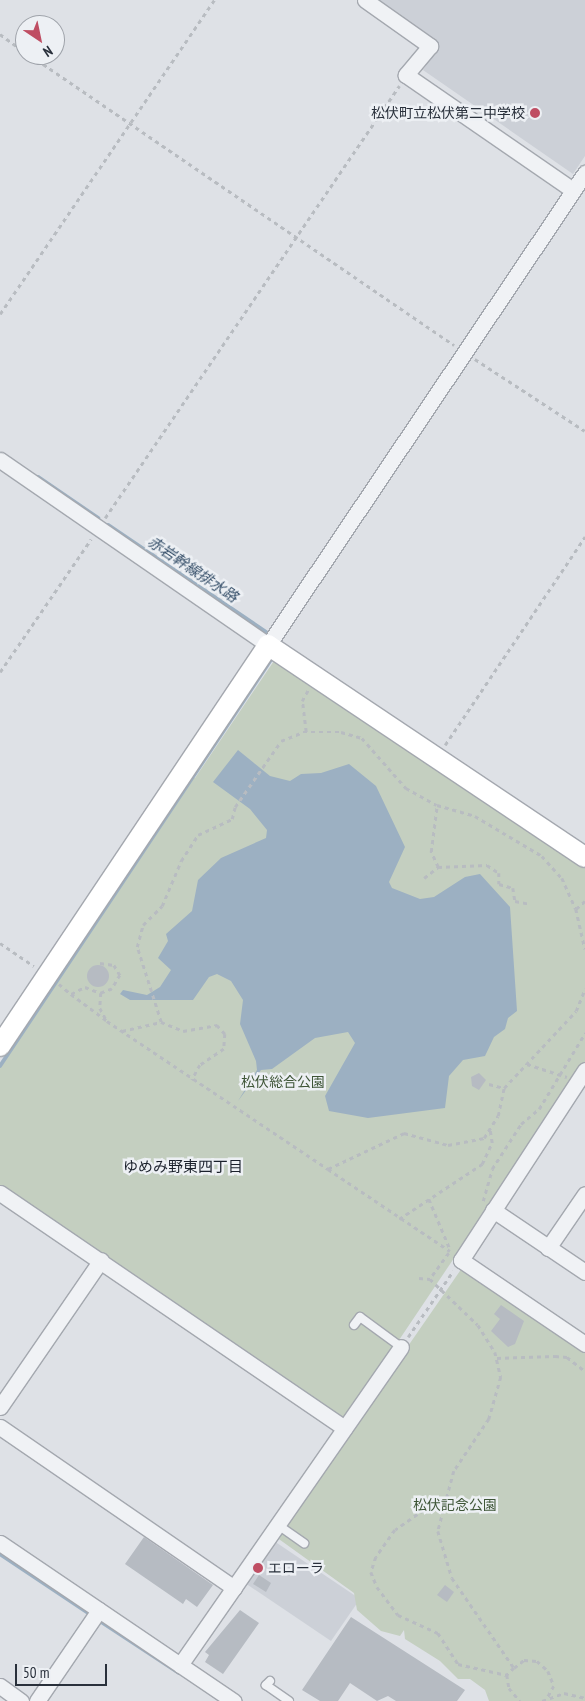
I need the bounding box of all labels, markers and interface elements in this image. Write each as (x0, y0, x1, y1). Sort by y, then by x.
north arrow (15, 15, 65, 65)
text: N (40, 42, 56, 61)
place label: 松伏町立松伏第二中学校 (371, 105, 525, 121)
marker: 松伏町立松伏第二中学校 (529, 107, 541, 119)
water label: 赤岩幹線排水路 (144, 532, 242, 606)
park label: 松伏総合公園 (241, 1074, 325, 1090)
district label: ゆめみ野東四丁目 (123, 1158, 243, 1176)
park label: 松伏記念公園 (413, 1497, 497, 1513)
place label: エローラ (268, 1560, 324, 1576)
marker: エローラ (252, 1562, 264, 1574)
scale bar (18, 1654, 110, 1686)
text: 50 m (23, 1663, 49, 1682)

